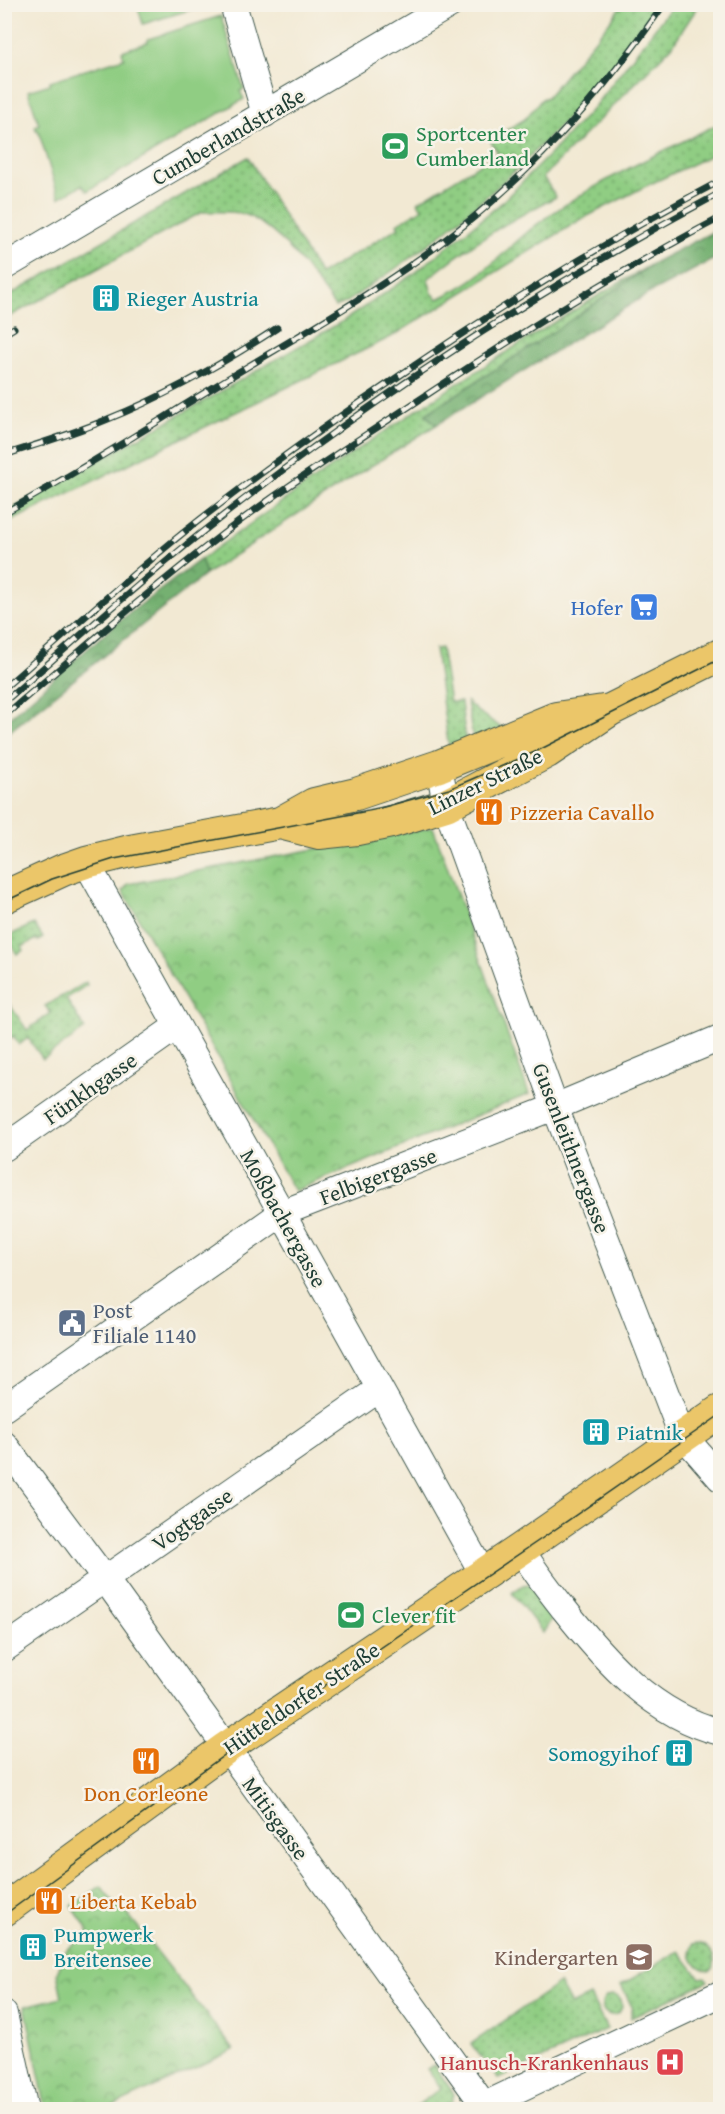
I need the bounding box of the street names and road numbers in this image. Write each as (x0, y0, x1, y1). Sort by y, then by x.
street label: Cumberlandstraße (145, 79, 311, 193)
street label: Linzer Straße (422, 739, 548, 823)
street label: Fünkhgasse (37, 1044, 143, 1132)
street label: Gusenleithnergasse (525, 1058, 619, 1238)
street label: Felbigergasse (315, 1139, 441, 1213)
street label: Moßbachergasse (233, 1143, 335, 1293)
street label: Vogtgasse (145, 1479, 239, 1559)
street label: Hütteldorfer Straße (216, 1634, 386, 1762)
street label: Mitisgasse (235, 1770, 317, 1866)

